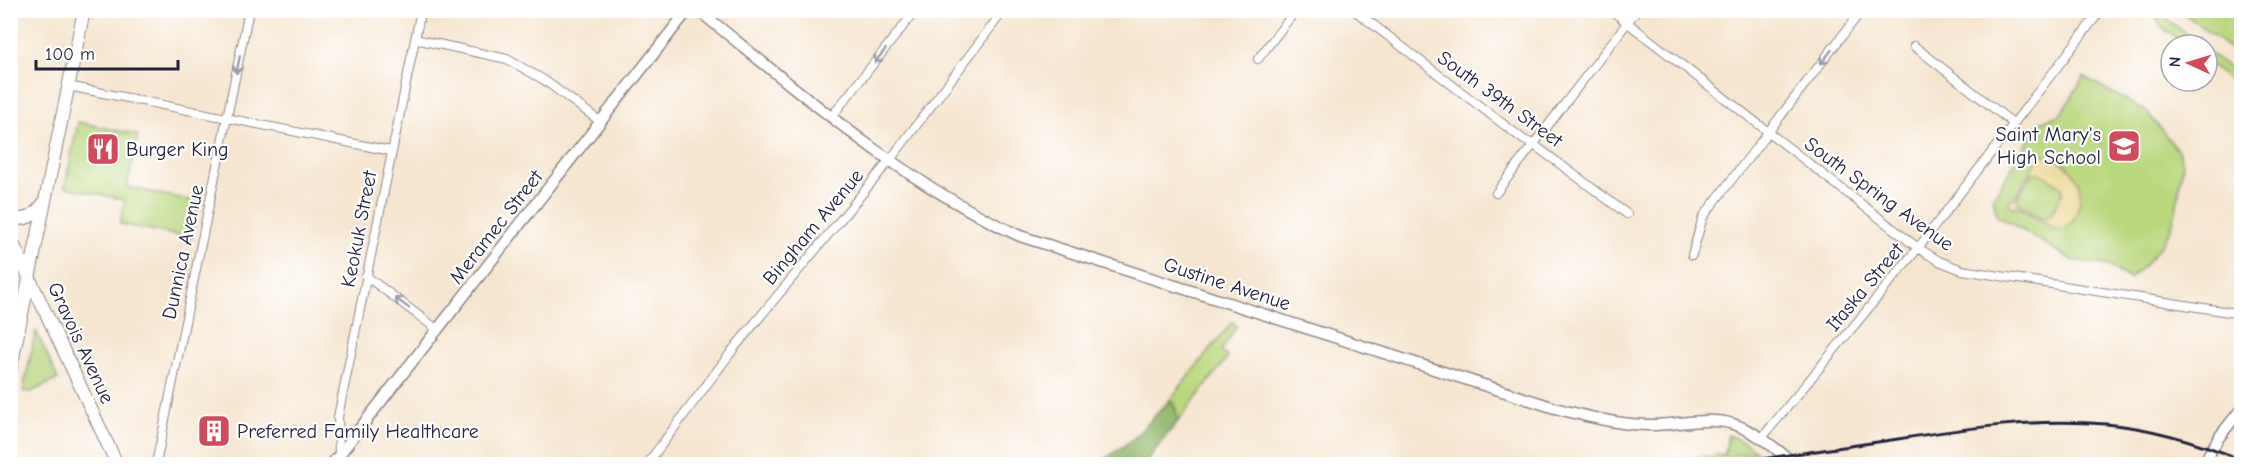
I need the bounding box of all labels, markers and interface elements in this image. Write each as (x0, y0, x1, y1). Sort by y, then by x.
scale bar (36, 33, 178, 71)
north arrow (2159, 33, 2219, 93)
text: 100 m (45, 44, 95, 65)
street label: South 39th Street (1433, 46, 1568, 153)
one-way arrow (873, 48, 886, 64)
one-way arrow (1819, 48, 1832, 64)
one-way arrow (232, 54, 243, 74)
text: N (2166, 56, 2184, 68)
place label: Saint Mary's High School (1995, 123, 2101, 169)
school or university icon: Saint Mary's High School (2106, 128, 2142, 164)
restaurant icon: Burger King (85, 131, 121, 167)
street label: South Spring Avenue (1800, 132, 1958, 256)
place label: Burger King (126, 138, 229, 161)
street label: Meramec Street (445, 165, 548, 288)
street label: Bingham Avenue (758, 165, 868, 289)
street label: Keokuk Street (336, 168, 382, 289)
street label: Dunnica Avenue (158, 183, 208, 321)
street label: Itaska Street (1821, 237, 1909, 336)
street label: Gustine Avenue (1161, 253, 1293, 315)
street label: Gravois Avenue (43, 279, 119, 407)
one-way arrow (394, 297, 410, 309)
building icon: Preferred Family Healthcare (196, 413, 232, 449)
place label: Preferred Family Healthcare (237, 420, 479, 443)

